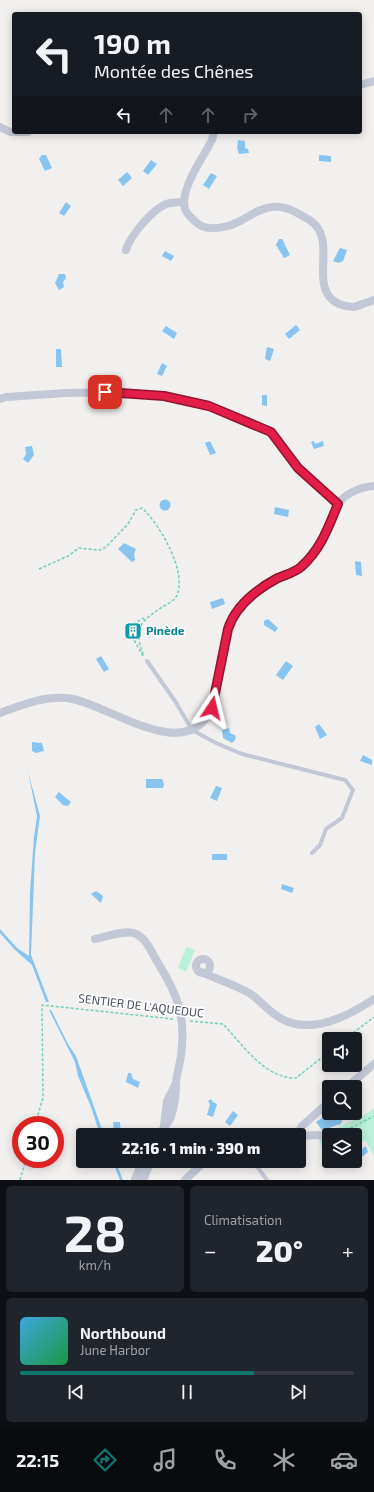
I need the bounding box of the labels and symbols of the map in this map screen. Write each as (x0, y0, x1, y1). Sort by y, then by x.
pin (88, 375, 122, 409)
building icon: Pinède (123, 621, 143, 641)
place label: Pinède (146, 623, 185, 637)
position arrow (191, 687, 233, 729)
street label: SENTIER DE L'AQUEDUC (77, 990, 205, 1021)
speed limit sign: 30 (12, 1116, 64, 1168)

